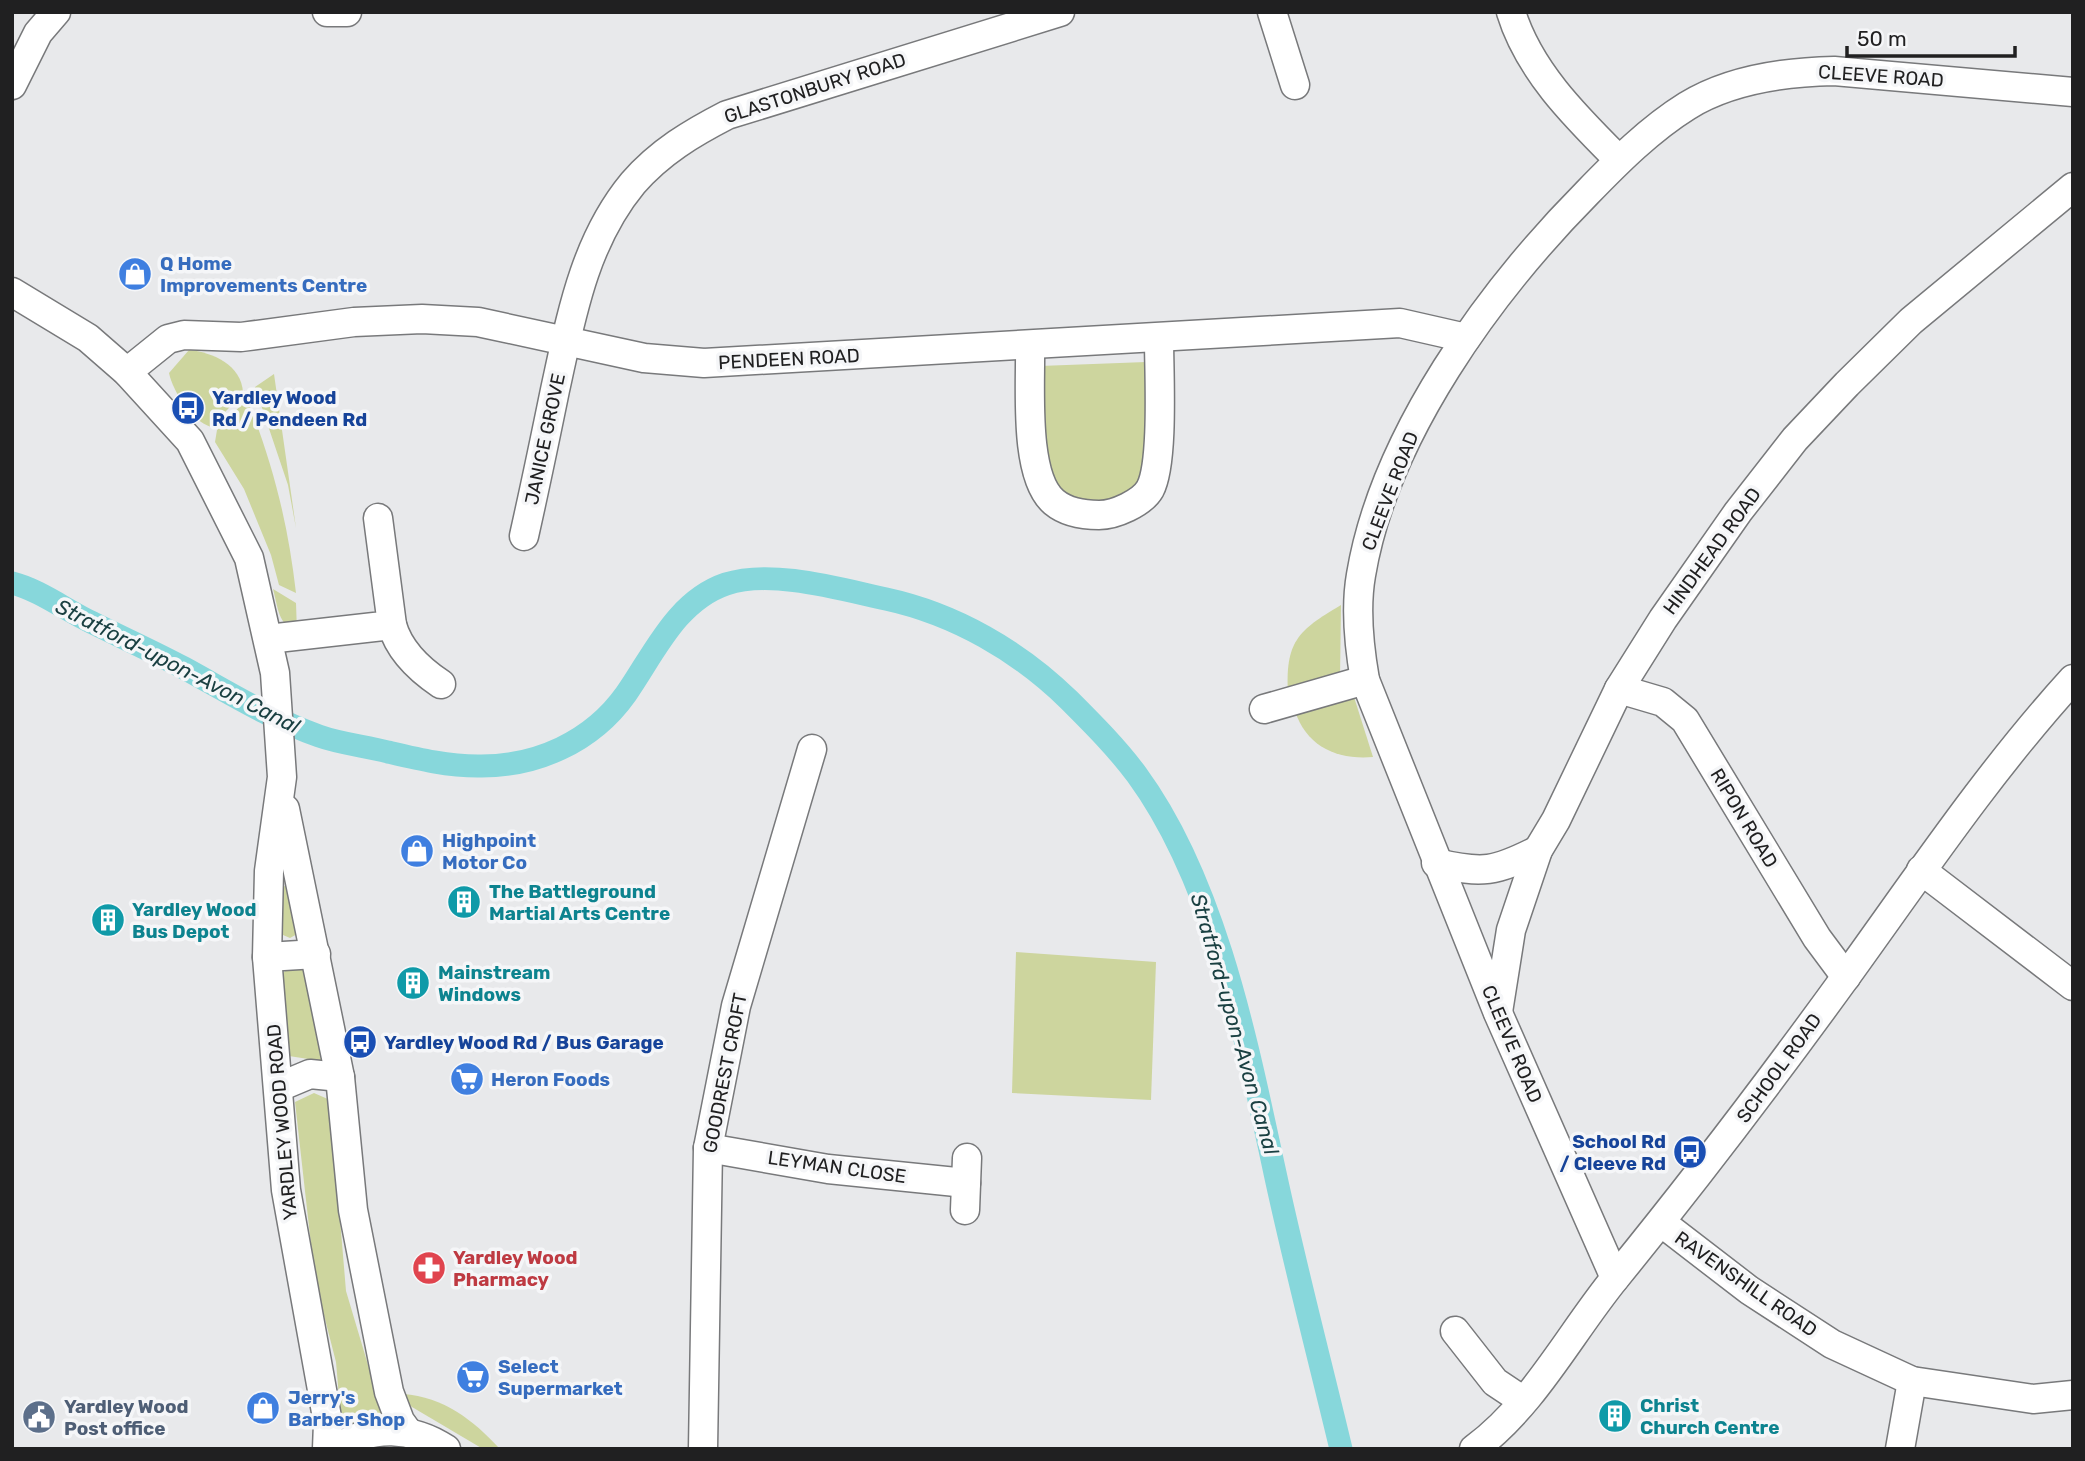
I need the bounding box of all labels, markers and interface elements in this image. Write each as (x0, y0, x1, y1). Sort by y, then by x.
scale bar (1847, 14, 2015, 58)
text: 50 m (1857, 26, 1907, 51)
street label: GLASTONBURY ROAD (721, 48, 909, 128)
street label: CLEEVE ROAD (1817, 60, 1945, 92)
place label: Q Home Improvements Centre (160, 252, 367, 297)
shop icon: Q Home Improvements Centre (116, 255, 154, 293)
street label: PENDEEN ROAD (718, 344, 860, 374)
street label: JANICE GROVE (520, 371, 570, 507)
place label: Yardley Wood Rd / Pendeen Rd (212, 386, 367, 431)
bus stop icon: Yardley Wood Rd / Pendeen Rd (169, 389, 207, 427)
street label: CLEEVE ROAD (1357, 428, 1423, 554)
street label: HINDHEAD ROAD (1658, 483, 1766, 619)
water label: Stratford-upon-Avon Canal (52, 593, 305, 739)
street label: RIPON ROAD (1705, 764, 1783, 872)
place label: Highpoint Motor Co (442, 829, 536, 874)
shop icon: Highpoint Motor Co (398, 832, 436, 870)
place label: The Battleground Martial Arts Centre (489, 880, 670, 925)
building icon: The Battleground Martial Arts Centre (445, 883, 483, 921)
water label: Stratford-upon-Avon Canal (1186, 891, 1285, 1158)
place label: Yardley Wood Bus Depot (132, 898, 257, 943)
building icon: Yardley Wood Bus Depot (89, 901, 127, 939)
place label: Mainstream Windows (438, 961, 550, 1006)
building icon: Mainstream Windows (394, 964, 432, 1002)
street label: CLEEVE ROAD (1477, 982, 1547, 1106)
street label: GOODREST CROFT (698, 991, 752, 1155)
street label: SCHOOL ROAD (1732, 1009, 1826, 1127)
street label: YARDLEY WOOD ROAD (262, 1023, 302, 1221)
bus stop icon: Yardley Wood Rd / Bus Garage (341, 1023, 379, 1061)
place label: Yardley Wood Rd / Bus Garage (384, 1031, 664, 1054)
supermarket icon: Heron Foods (448, 1060, 486, 1098)
place label: Heron Foods (491, 1068, 610, 1091)
place label: School Rd / Cleeve Rd (1560, 1130, 1666, 1175)
bus stop icon: School Rd / Cleeve Rd (1671, 1133, 1709, 1171)
street label: LEYMAN CLOSE (766, 1146, 908, 1188)
street label: RAVENSHILL ROAD (1670, 1226, 1822, 1342)
place label: Yardley Wood Pharmacy (453, 1246, 578, 1291)
pharmacy icon: Yardley Wood Pharmacy (410, 1249, 448, 1287)
place label: Select Supermarket (498, 1355, 623, 1400)
supermarket icon: Select Supermarket (454, 1358, 492, 1396)
place label: Jerry's Barber Shop (288, 1386, 405, 1431)
shop icon: Jerry's Barber Shop (244, 1389, 282, 1427)
place label: Christ Church Centre (1640, 1394, 1779, 1439)
place label: Yardley Wood Post office (64, 1395, 189, 1440)
building icon: Christ Church Centre (1596, 1397, 1634, 1435)
public building icon: Yardley Wood Post office (20, 1398, 58, 1436)

